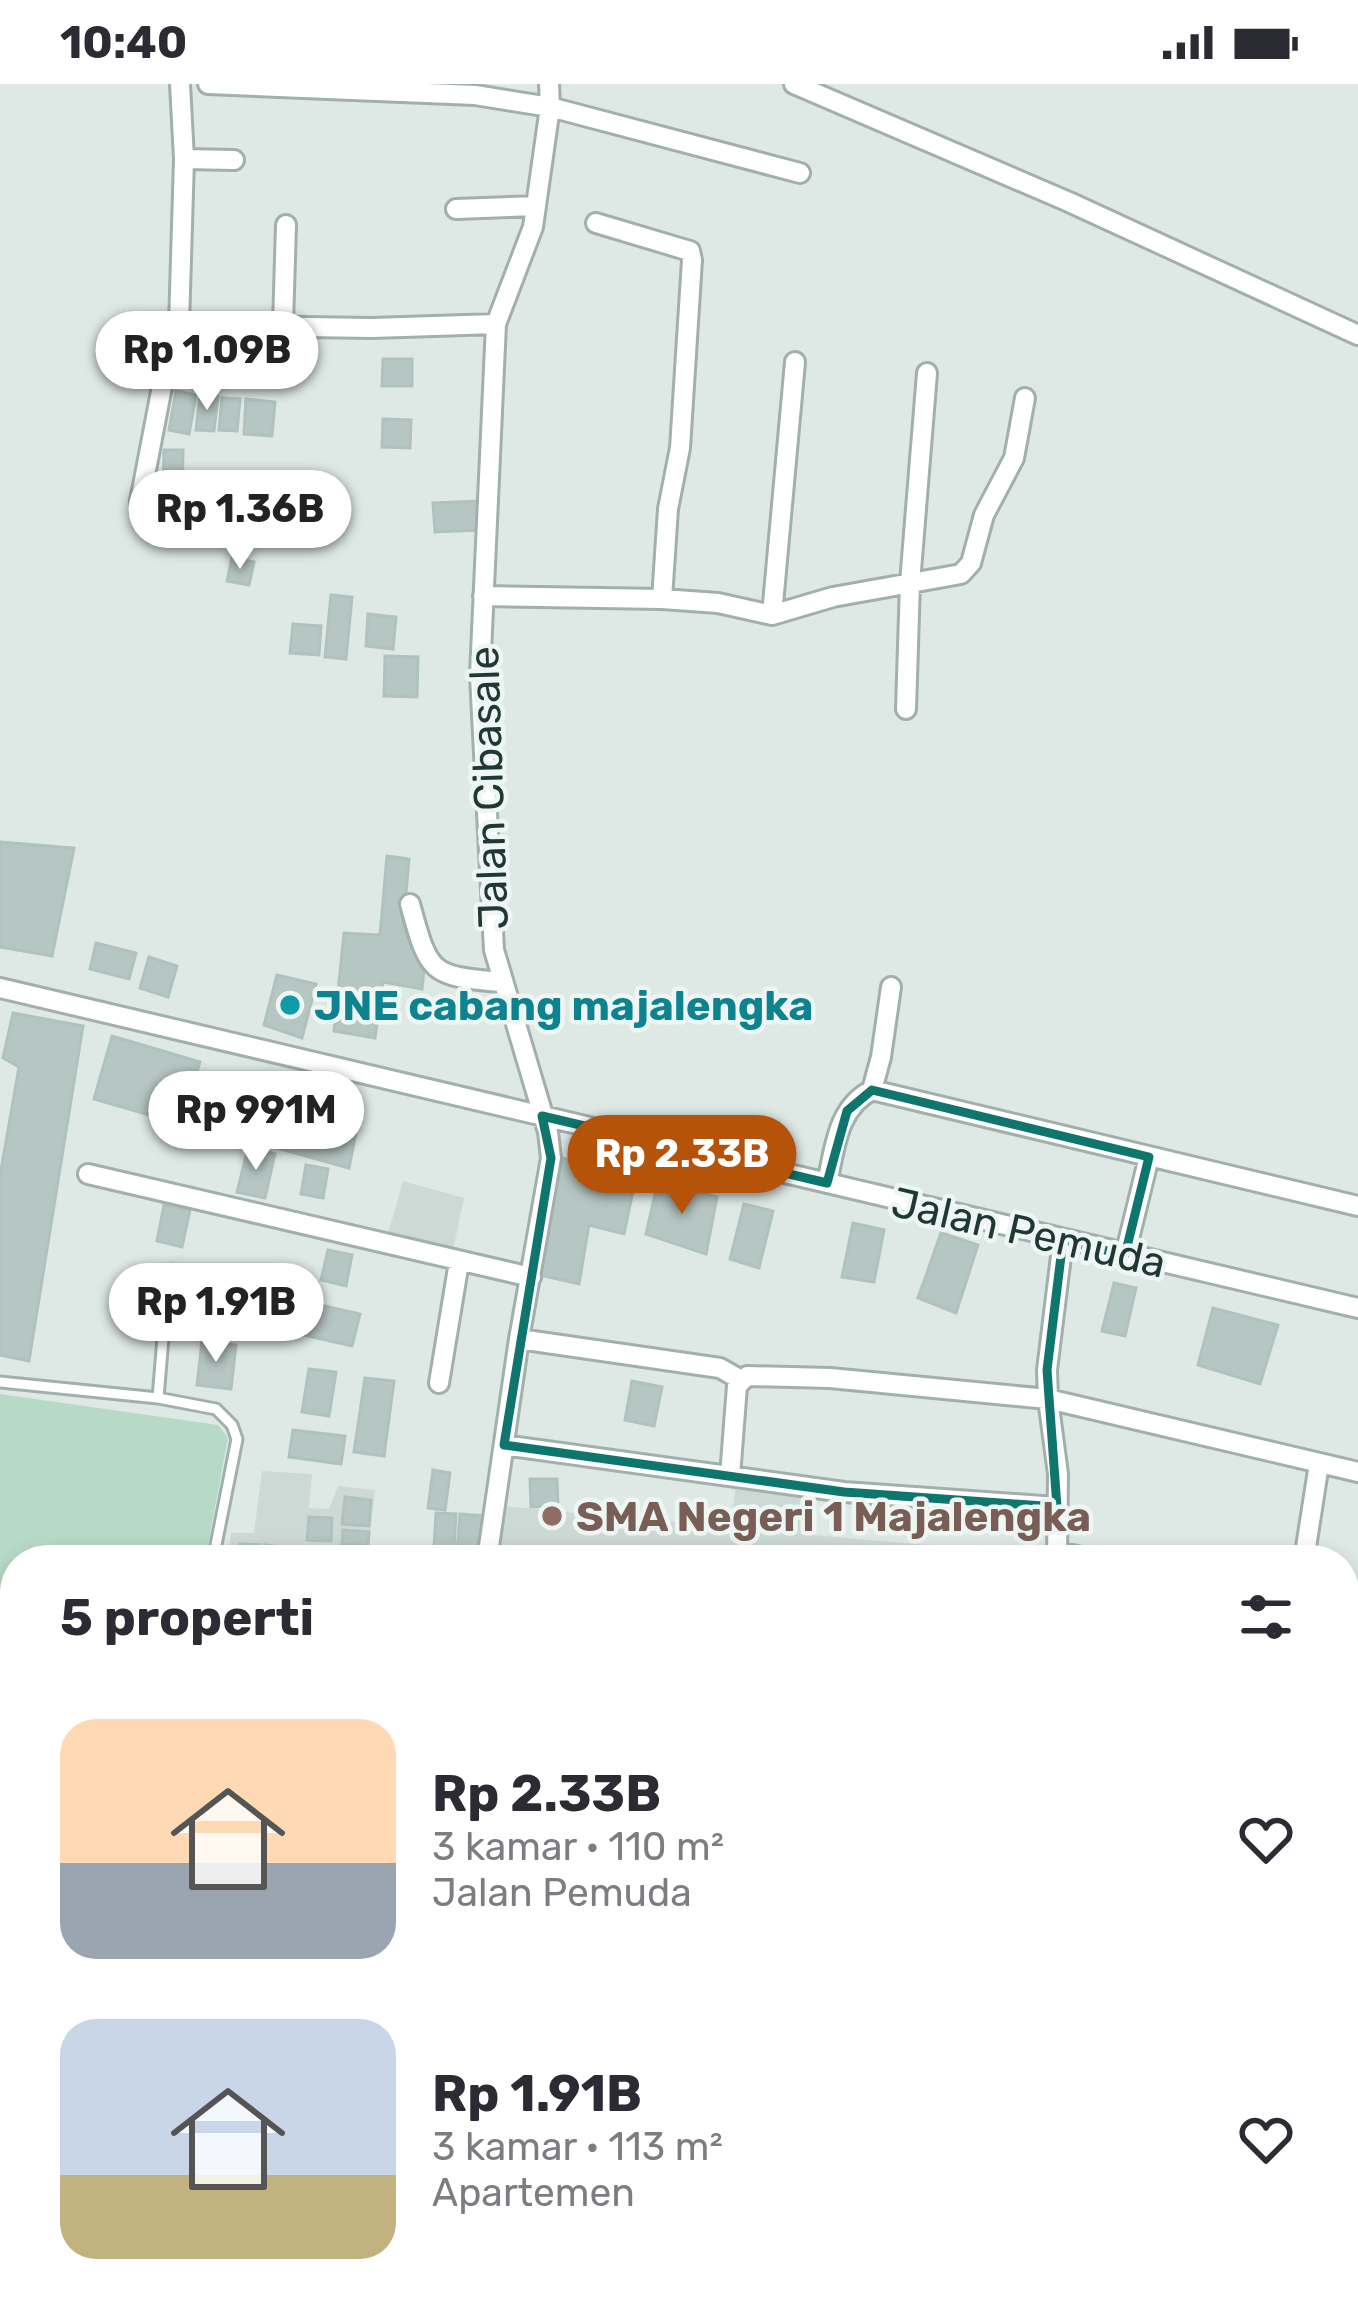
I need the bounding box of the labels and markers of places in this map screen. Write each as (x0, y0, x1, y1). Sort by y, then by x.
pin: Rp 1.09B (83, 311, 331, 413)
pin: Rp 1.36B (116, 470, 364, 572)
place label: JNE cabang majalengka (314, 981, 813, 1031)
marker: JNE cabang majalengka (277, 992, 303, 1018)
pin: Rp 991M (145, 1071, 367, 1173)
pin: Rp 2.33B (558, 1115, 806, 1217)
pin: Rp 1.91B (92, 1263, 340, 1365)
place label: SMA Negeri 1 Majalengka (576, 1492, 1091, 1542)
marker: SMA Negeri 1 Majalengka (539, 1503, 565, 1529)

